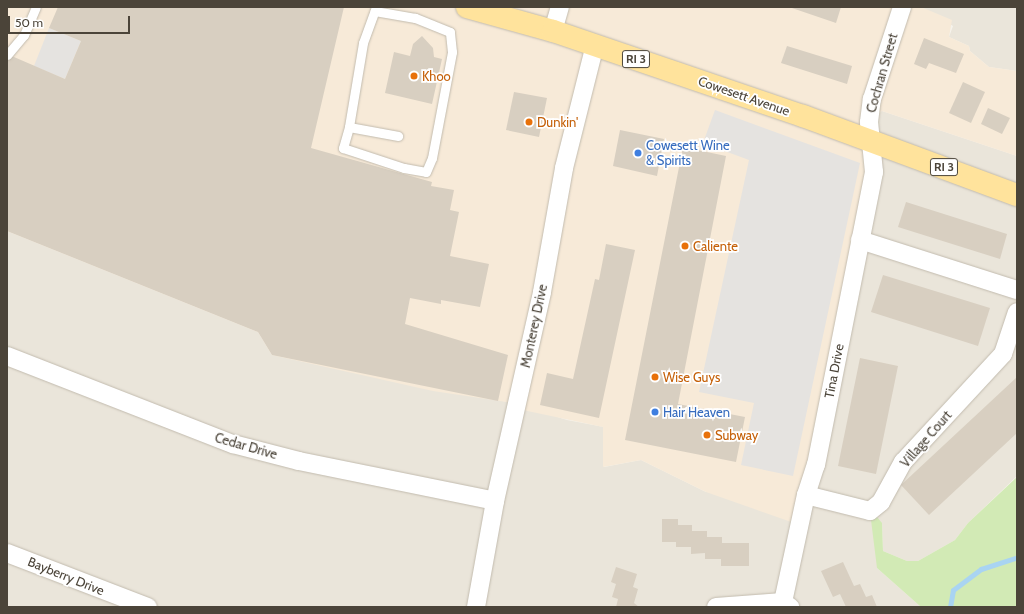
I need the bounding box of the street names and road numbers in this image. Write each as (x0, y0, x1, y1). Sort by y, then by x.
street label: Cochran Street (863, 32, 901, 114)
road number: RI 3 (621, 49, 651, 69)
street label: Cowesett Avenue (696, 73, 792, 119)
road number: RI 3 (929, 157, 959, 177)
street label: Monterey Drive (518, 283, 550, 369)
street label: Tina Drive (821, 342, 847, 400)
street label: Village Court (897, 407, 955, 471)
street label: Cedar Drive (213, 430, 279, 462)
street label: Bayberry Drive (26, 554, 106, 598)

